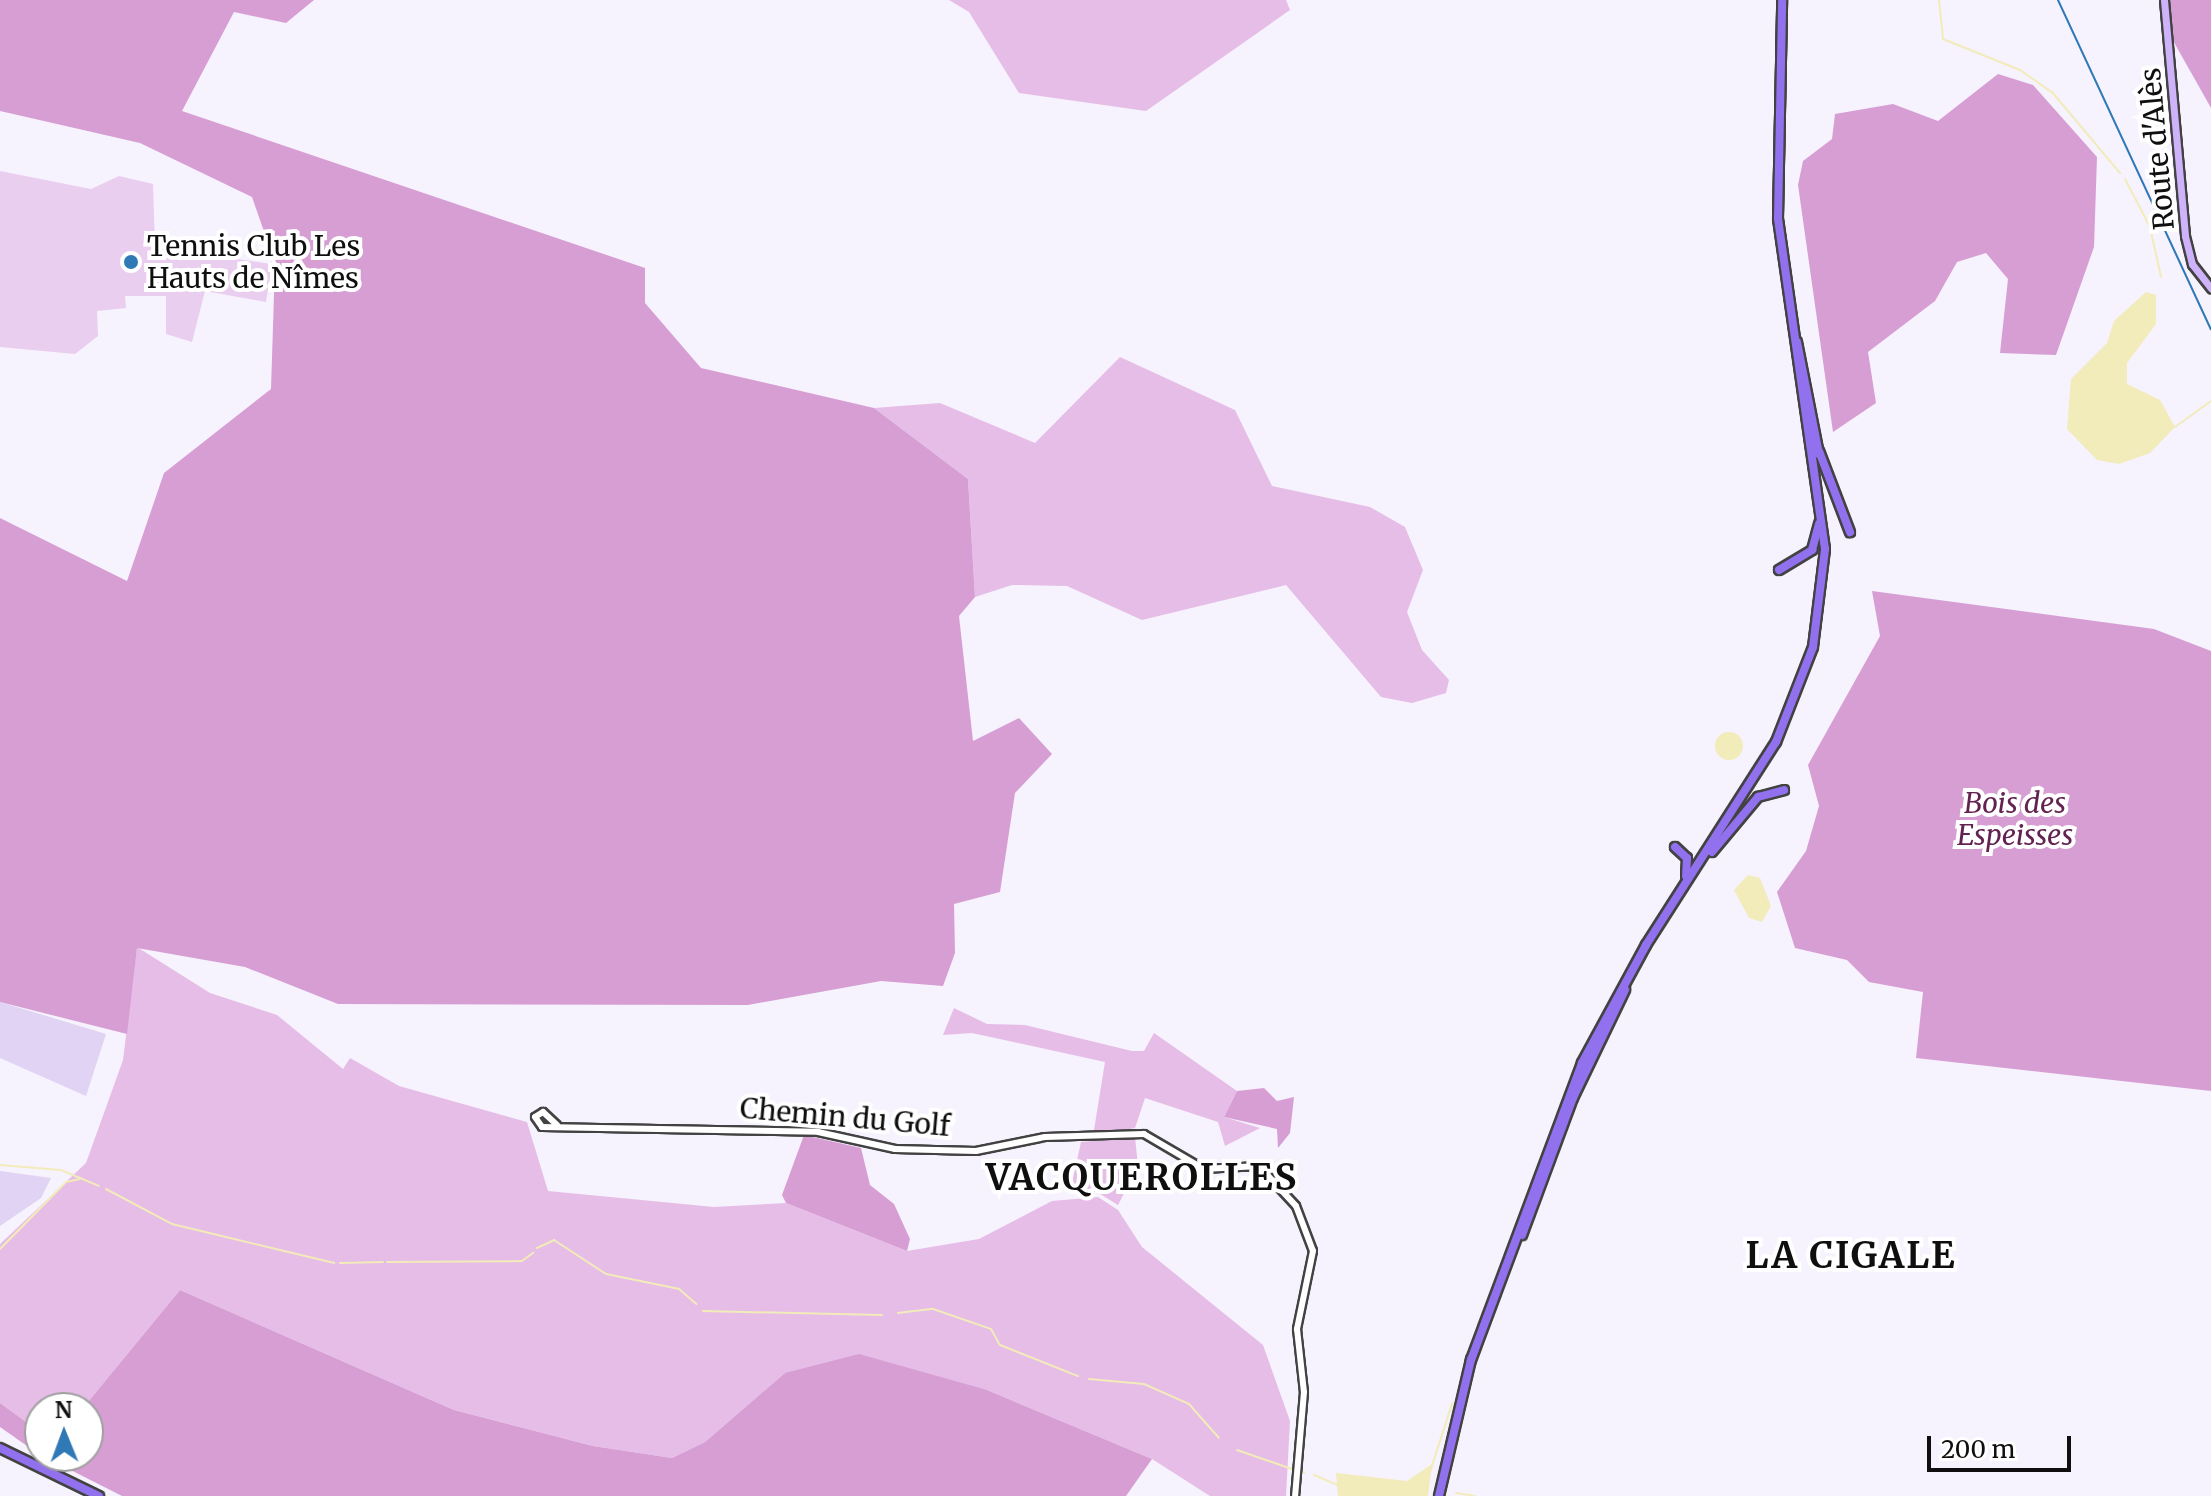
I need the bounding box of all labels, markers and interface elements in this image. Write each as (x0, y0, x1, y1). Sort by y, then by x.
street label: Route d'Alès (2133, 67, 2181, 231)
place label: Tennis Club Les Hauts de Nîmes (147, 229, 360, 295)
marker: Tennis Club Les Hauts de Nîmes (122, 253, 140, 271)
park label: Bois des Espeisses (1957, 786, 2073, 852)
street label: Chemin du Golf (739, 1091, 951, 1143)
district label: VACQUEROLLES (986, 1156, 1298, 1200)
district label: LA CIGALE (1746, 1234, 1956, 1278)
north arrow (24, 1392, 104, 1472)
text: N (55, 1396, 73, 1424)
scale bar (1931, 1420, 2075, 1470)
text: 200 m (1941, 1434, 2015, 1465)

